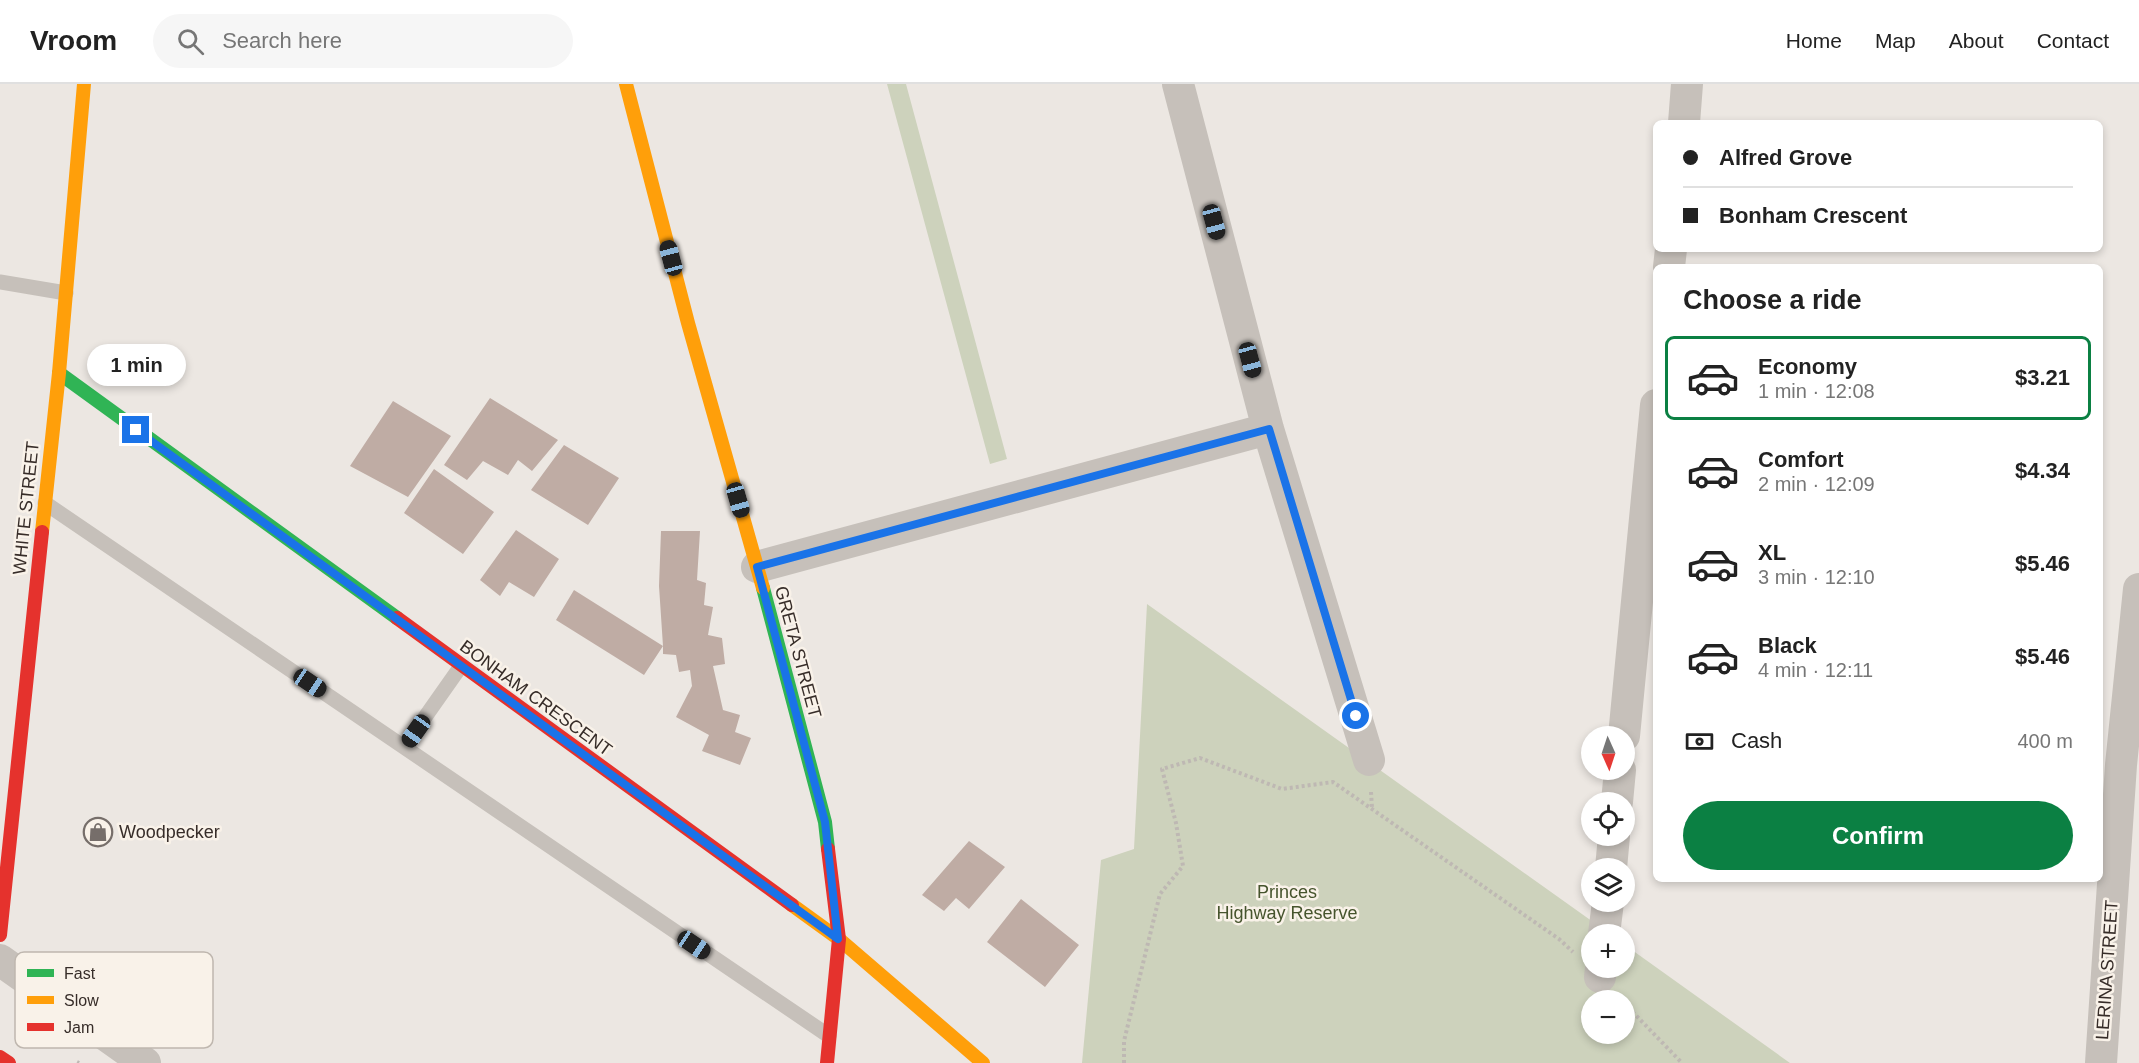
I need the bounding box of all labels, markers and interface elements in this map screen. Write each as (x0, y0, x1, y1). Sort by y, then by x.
search box (153, 14, 573, 68)
text: Vroom (30, 25, 117, 56)
icon: search (174, 25, 207, 58)
text: Search here (222, 28, 342, 53)
text: Home (1786, 29, 1842, 52)
text: Map (1875, 29, 1916, 52)
text: About (1949, 29, 2004, 52)
text: Contact (2037, 29, 2109, 52)
text: Alfred Grove (1719, 145, 1852, 170)
car (1201, 202, 1227, 242)
text: Bonham Crescent (1719, 203, 1907, 228)
car (658, 238, 684, 278)
text: Choose a ride (1683, 285, 1862, 315)
car (1237, 340, 1263, 380)
callout: 1 min (86, 343, 186, 385)
icon: car (1686, 351, 1740, 405)
text: 1 min (110, 354, 163, 376)
text: Economy (1758, 354, 1857, 379)
text: $3.21 (2015, 365, 2070, 390)
text: 1 min · 12:08 (1758, 380, 1875, 402)
route end (122, 416, 149, 443)
street label: WHITE STREET (9, 440, 43, 576)
icon: car (1686, 444, 1740, 498)
text: Comfort (1758, 447, 1844, 472)
text: $4.34 (2015, 458, 2070, 483)
text: 2 min · 12:09 (1758, 473, 1875, 495)
car (724, 480, 752, 520)
icon: car (1686, 537, 1740, 591)
text: XL (1758, 540, 1786, 565)
text: $5.46 (2015, 551, 2070, 576)
text: 3 min · 12:10 (1758, 566, 1875, 588)
street label: GRETA STREET (771, 584, 825, 720)
icon: car (1686, 630, 1740, 684)
text: Black (1758, 633, 1817, 658)
street label: BONHAM CRESCENT (456, 636, 616, 760)
text: $5.46 (2015, 644, 2070, 669)
text: 4 min · 12:11 (1758, 659, 1873, 681)
car (290, 665, 330, 701)
route start (1342, 702, 1369, 729)
car (398, 711, 434, 751)
icon: cash (1683, 725, 1716, 758)
north arrow (1581, 726, 1635, 780)
map controls (1581, 726, 1635, 1044)
text: Cash (1731, 728, 1782, 753)
text: 400 m (2017, 730, 2073, 752)
button: locate (1581, 792, 1635, 846)
button: Confirm (1683, 801, 2073, 870)
shop icon: Woodpecker (82, 816, 114, 848)
place label: Woodpecker (119, 822, 220, 842)
button: layers (1581, 858, 1635, 912)
park label: Princes Highway Reserve (1216, 882, 1358, 923)
street label: LERINA STREET (2092, 899, 2122, 1041)
button: + (1581, 924, 1635, 978)
car (674, 927, 714, 963)
legend (15, 952, 213, 1048)
text: Fast (64, 965, 96, 982)
button: − (1581, 990, 1635, 1044)
text: Slow (64, 992, 99, 1009)
text: Jam (64, 1019, 94, 1036)

